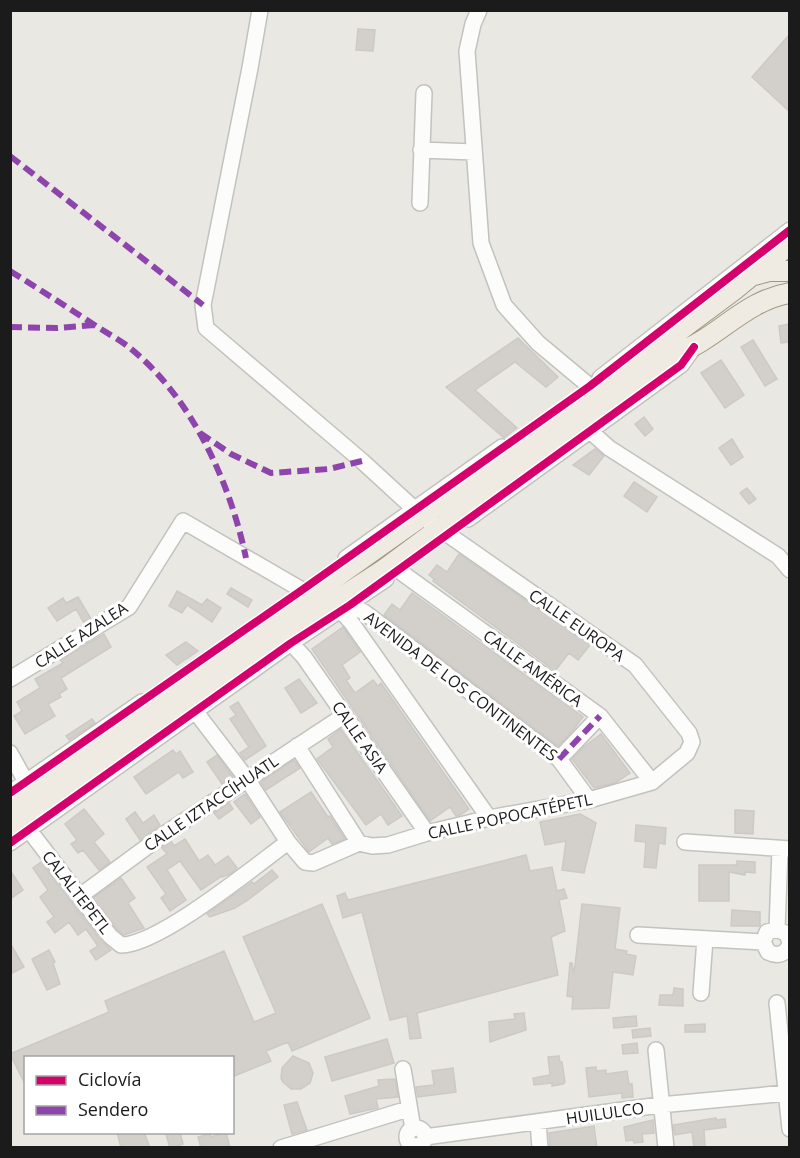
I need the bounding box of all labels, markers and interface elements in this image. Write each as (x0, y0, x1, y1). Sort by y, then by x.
street label: CALLE EUROPA (525, 584, 630, 667)
street label: CALLE AZALEA (30, 596, 132, 673)
street label: AVENIDA DE LOS CONTINENTES (360, 606, 562, 766)
street label: CALLE AMÉRICA (479, 624, 588, 712)
street label: CALLE ASIA (327, 697, 393, 778)
street label: CALLE IZTACCÍHUATL (139, 750, 283, 856)
street label: CALLE POPOCATÉPETL (426, 788, 594, 844)
street label: CALALTEPETL (37, 846, 117, 938)
legend (24, 1056, 234, 1134)
text: Ciclovía (78, 1067, 141, 1091)
text: Sendero (78, 1097, 148, 1121)
street label: HUILULCO (564, 1097, 646, 1129)

